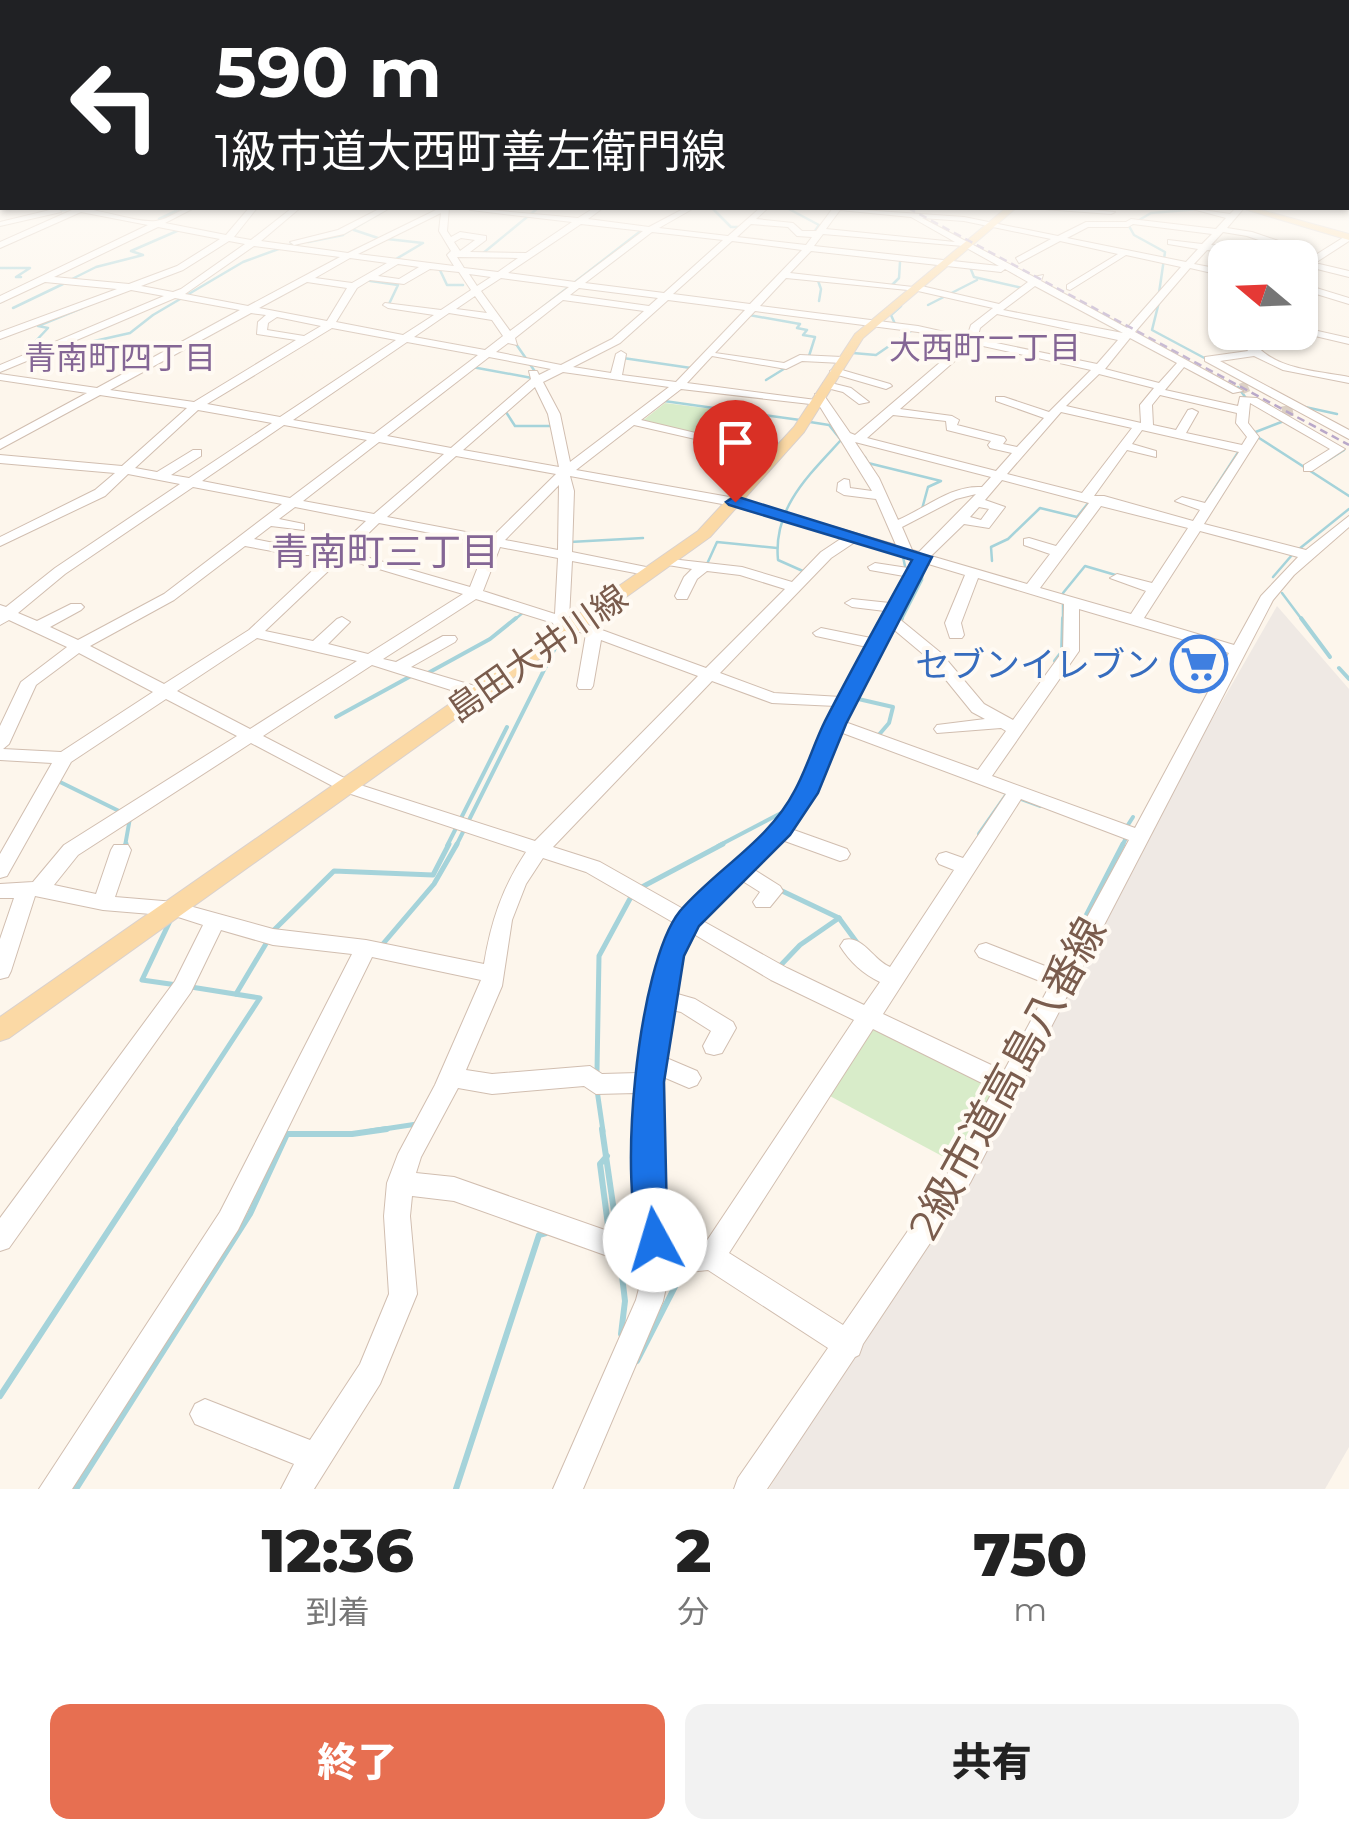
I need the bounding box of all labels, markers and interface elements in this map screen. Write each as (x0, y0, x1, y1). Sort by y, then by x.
text: 590 m (215, 29, 442, 115)
icon: left (50, 40, 180, 170)
text: 1級市道大西町善左衛門線 (215, 123, 726, 178)
north arrow (1208, 240, 1318, 350)
map controls (1208, 240, 1318, 350)
district label: 大西町二丁目 (889, 328, 1081, 367)
district label: 青南町四丁目 (24, 338, 216, 377)
pin (693, 400, 778, 503)
icon: arrive (708, 415, 763, 470)
district label: 青南町三丁目 (271, 528, 499, 575)
street label: 島田大井川線 (439, 575, 635, 731)
supermarket icon: セブンイレブン (1169, 634, 1229, 694)
place label: セブンイレブン (915, 643, 1160, 686)
street label: 2級市道高島八番線 (897, 908, 1117, 1248)
position arrow (603, 1188, 707, 1292)
text: 12:36 (262, 1514, 414, 1587)
text: 2 (675, 1514, 711, 1587)
text: 750 (973, 1518, 1087, 1591)
text: m (1013, 1590, 1047, 1629)
text: 到着 (306, 1592, 370, 1631)
text: 分 (677, 1592, 709, 1631)
button: 終了 (50, 1704, 665, 1819)
button: 共有 (685, 1704, 1299, 1819)

